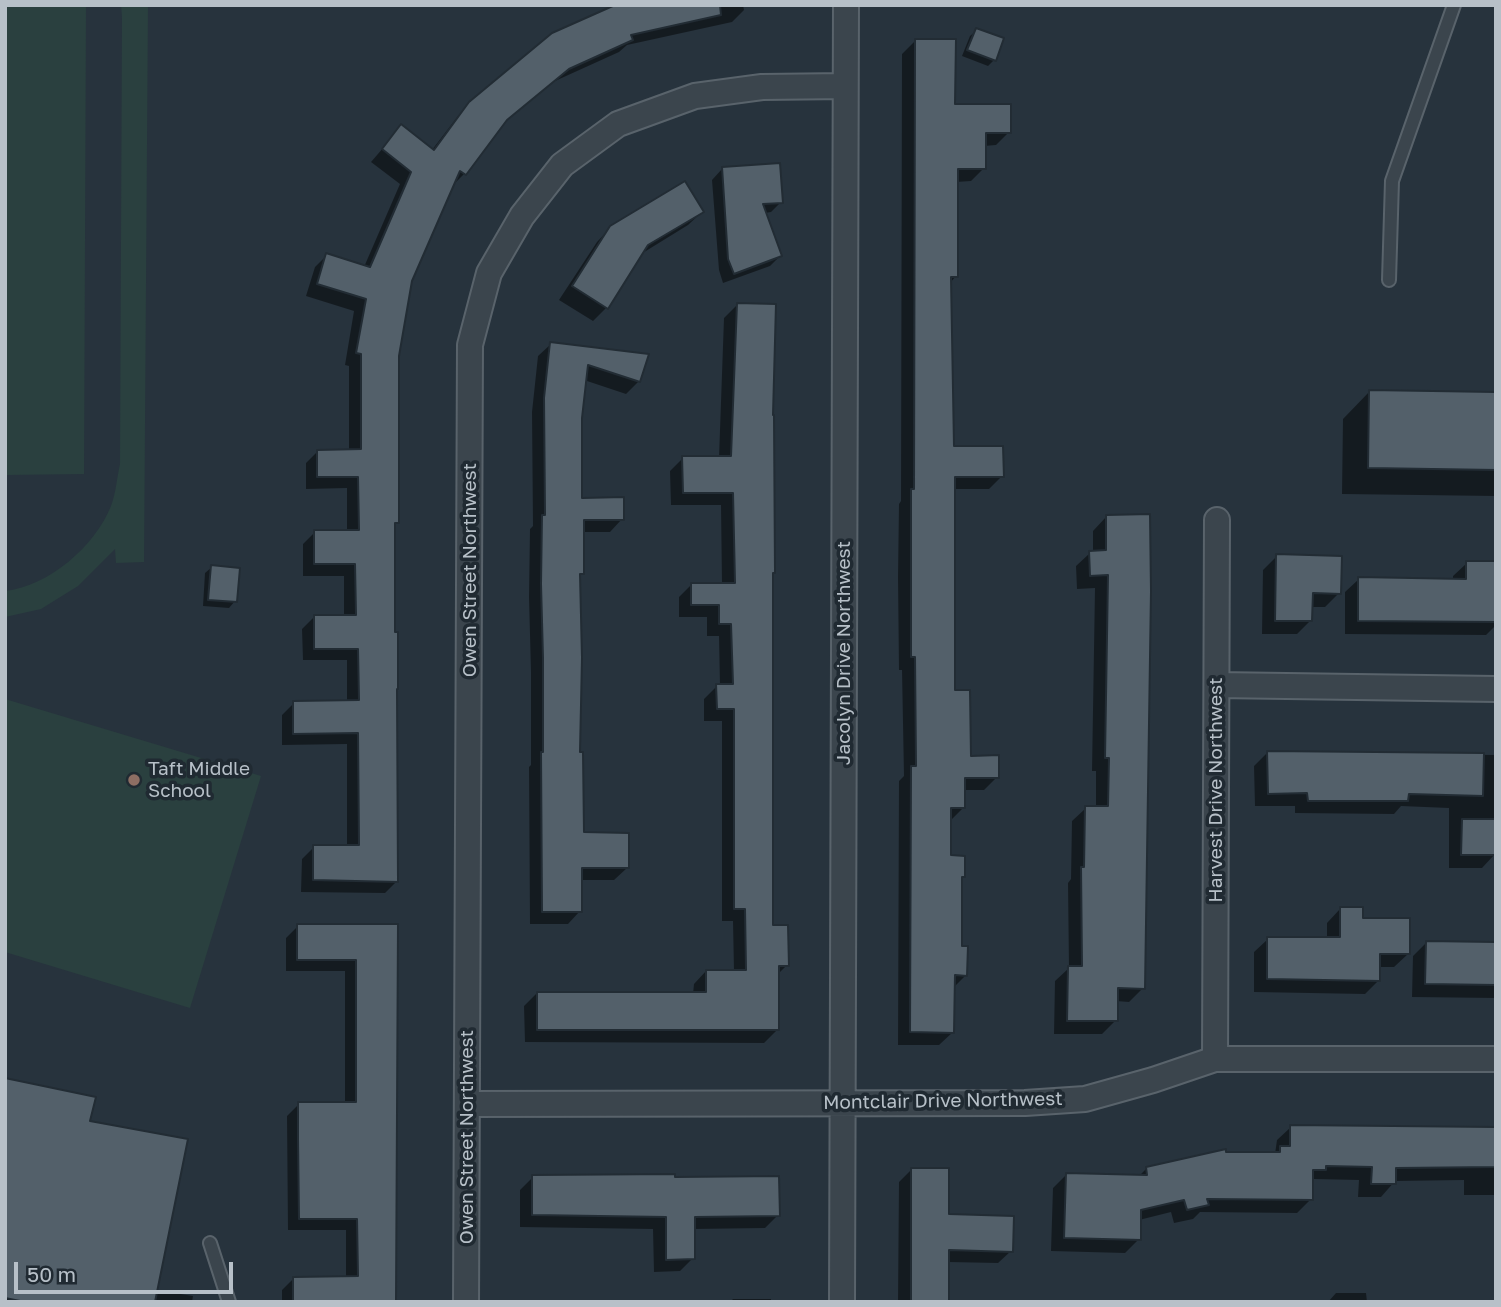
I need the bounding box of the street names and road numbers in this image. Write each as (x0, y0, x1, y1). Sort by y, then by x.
street label: Owen Street Northwest (459, 463, 481, 677)
street label: Jacolyn Drive Northwest (833, 541, 855, 765)
street label: Harvest Drive Northwest (1205, 677, 1227, 903)
street label: Owen Street Northwest (456, 1030, 478, 1244)
street label: Montclair Drive Northwest (823, 1088, 1063, 1114)

